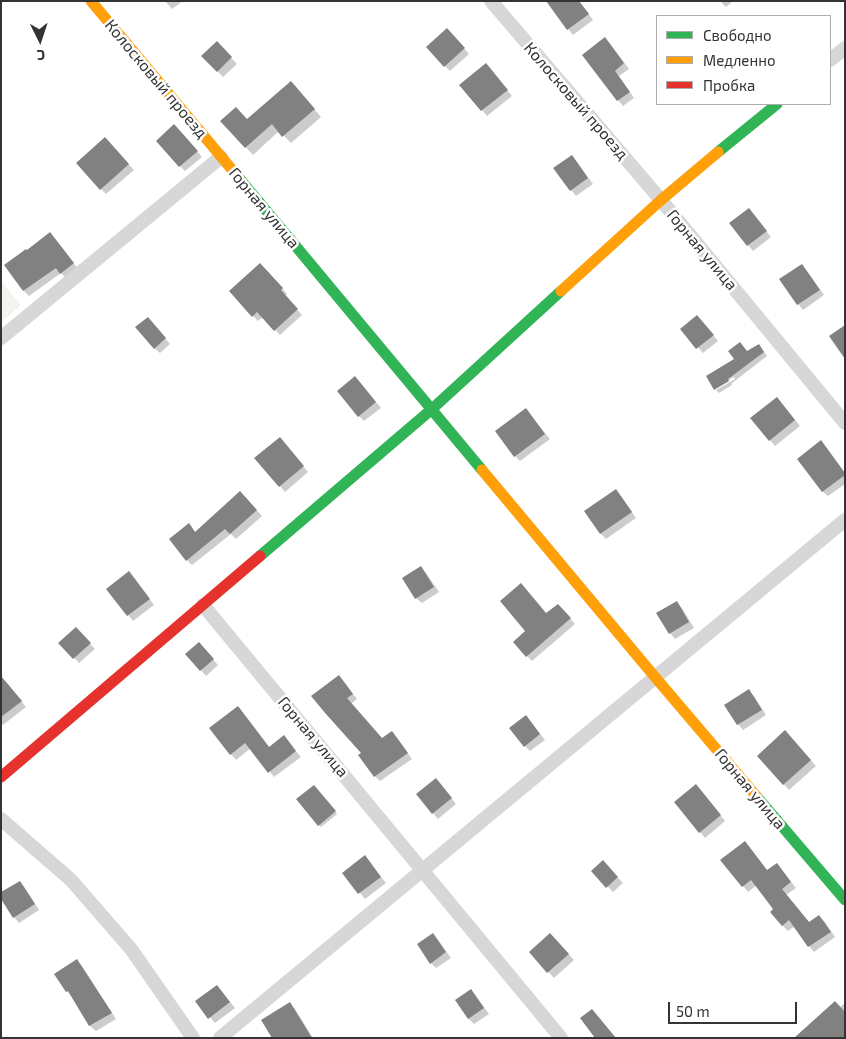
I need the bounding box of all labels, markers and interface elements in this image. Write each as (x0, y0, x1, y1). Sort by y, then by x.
north arrow (15, 15, 65, 65)
legend (656, 15, 831, 105)
street label: Колосковый проезд (101, 16, 211, 142)
text: Свободно (703, 26, 772, 44)
street label: Колосковый проезд (520, 38, 632, 164)
text: С (36, 47, 46, 64)
text: Медленно (703, 51, 776, 69)
text: Пробка (703, 76, 755, 94)
street label: Горная улица (225, 164, 303, 252)
street label: Горная улица (663, 206, 741, 294)
street label: Горная улица (274, 693, 352, 781)
street label: Горная улица (711, 745, 789, 833)
scale bar (671, 992, 800, 1024)
text: 50 m (676, 1002, 710, 1020)

